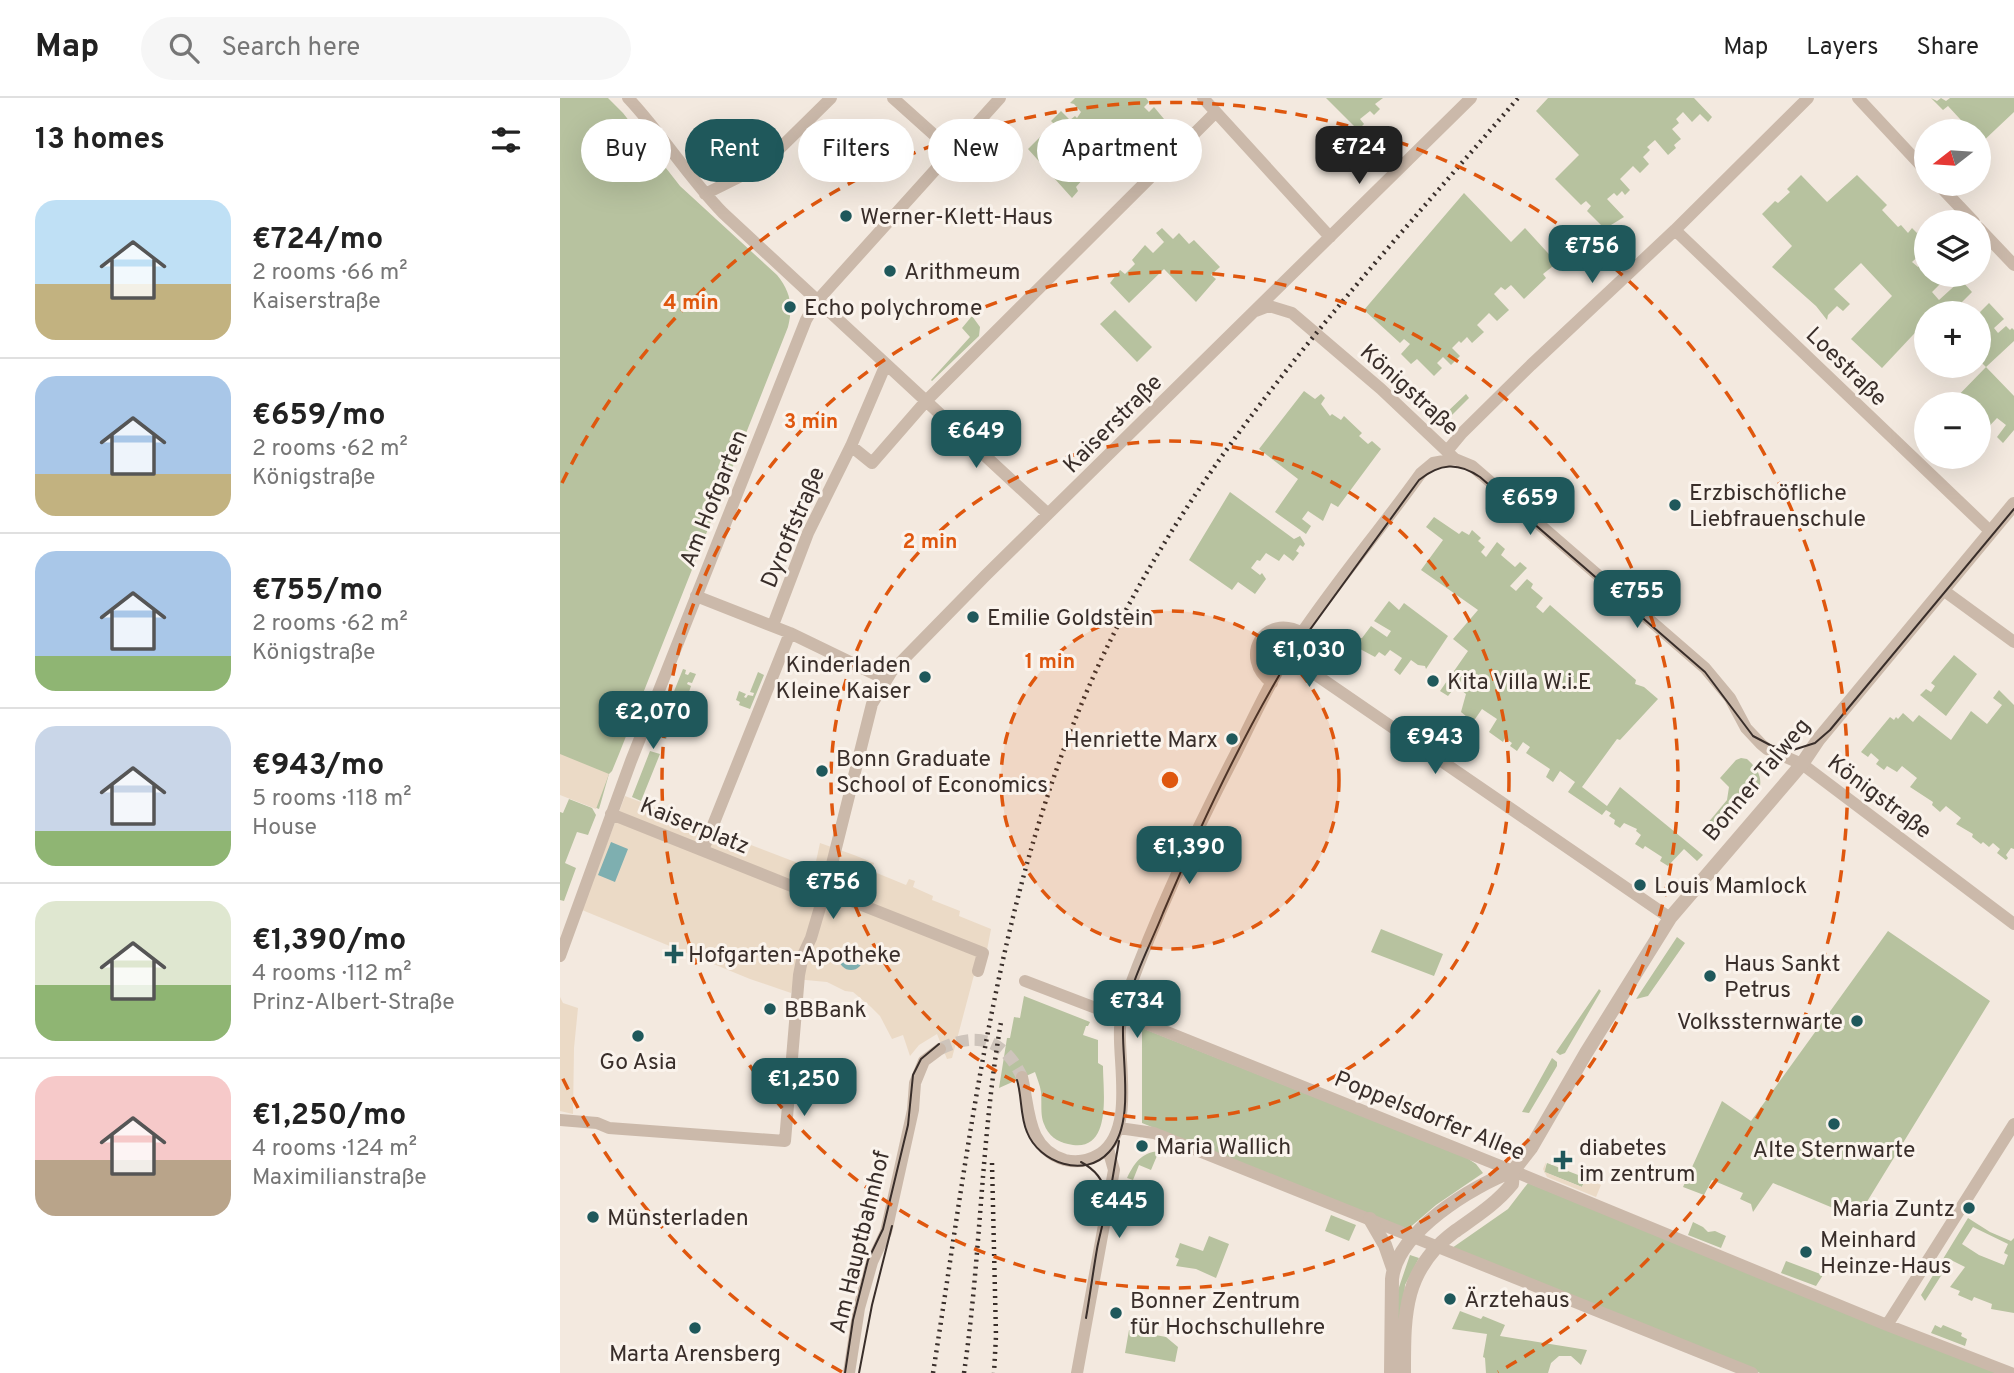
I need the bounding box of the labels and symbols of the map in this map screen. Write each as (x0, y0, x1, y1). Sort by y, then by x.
north arrow (1914, 119, 1992, 196)
pin: €724 (1318, 126, 1400, 186)
place label: Werner-Klett-Haus (860, 204, 1053, 233)
marker: Werner-Klett-Haus (838, 208, 854, 224)
pin: €756 (1551, 226, 1633, 285)
place label: Arithmeum (904, 259, 1021, 288)
marker: Arithmeum (882, 263, 898, 279)
text: 4 min (663, 290, 719, 317)
place label: Echo polychrome (804, 295, 982, 324)
marker: Echo polychrome (782, 299, 798, 315)
street label: Loestraße (1798, 322, 1892, 414)
street label: Königstraße (1353, 339, 1464, 443)
street label: Kaiserstraße (1058, 369, 1170, 481)
text: 3 min (784, 409, 838, 436)
pin: €649 (935, 410, 1017, 470)
street label: Am Hofgarten (675, 426, 756, 572)
street label: Dyroffstraße (756, 463, 833, 593)
pin: €659 (1489, 478, 1571, 537)
place label: Erzbischöfliche Liebfrauenschule (1689, 480, 1866, 535)
marker: Erzbischöfliche Liebfrauenschule (1667, 497, 1683, 513)
text: 2 min (903, 529, 957, 556)
pin: €755 (1596, 570, 1678, 630)
place label: Emilie Goldstein (987, 605, 1153, 634)
marker: Emilie Goldstein (965, 609, 981, 625)
pin: €1,030 (1252, 630, 1366, 689)
text: 1 min (1025, 649, 1075, 676)
place label: Kinderladen Kleine Kaiser (776, 652, 911, 707)
marker: Kinderladen Kleine Kaiser (917, 669, 933, 685)
place label: Kita Villa W.i.E (1447, 669, 1592, 698)
marker: Kita Villa W.i.E (1425, 673, 1441, 689)
pin: €2,070 (596, 692, 710, 751)
street label: Bonner Talweg (1698, 713, 1818, 848)
pin: €943 (1394, 716, 1476, 776)
place label: Henriette Marx (1064, 727, 1218, 756)
marker: Henriette Marx (1224, 731, 1240, 747)
place label: Bonn Graduate School of Economics (836, 746, 1048, 801)
street label: Königstraße (1821, 749, 1936, 847)
marker: Bonn Graduate School of Economics (814, 763, 830, 779)
centre of rings (1158, 768, 1182, 792)
street label: Kaiserplatz (635, 792, 753, 862)
pin: €1,390 (1132, 826, 1246, 886)
pin: €756 (792, 862, 874, 921)
place label: Louis Mamlock (1654, 873, 1807, 902)
marker: Louis Mamlock (1632, 877, 1648, 893)
place label: Hofgarten-Apotheke (688, 942, 901, 971)
marker: Hofgarten-Apotheke (666, 946, 682, 962)
place label: Haus Sankt Petrus (1724, 951, 1840, 1006)
marker: Haus Sankt Petrus (1702, 968, 1718, 984)
pin: €734 (1096, 981, 1178, 1040)
place label: BBBank (784, 997, 867, 1026)
marker: BBBank (762, 1001, 778, 1017)
place label: Volkssternwarte (1677, 1009, 1843, 1038)
marker: Volkssternwarte (1849, 1013, 1865, 1029)
marker: Go Asia (630, 1028, 646, 1044)
place label: Go Asia (599, 1049, 677, 1078)
pin: €1,250 (747, 1058, 861, 1118)
street label: Poppelsdorfer Allee (1329, 1066, 1529, 1169)
marker: Alte Sternwarte (1826, 1116, 1842, 1132)
place label: Maria Wallich (1156, 1134, 1291, 1163)
place label: diabetes im zentrum (1579, 1135, 1695, 1190)
place label: Alte Sternwarte (1753, 1137, 1915, 1166)
marker: Maria Wallich (1134, 1138, 1150, 1154)
street label: Am Hauptbahnhof (825, 1148, 898, 1337)
marker: diabetes im zentrum (1553, 1150, 1573, 1170)
pin: €445 (1078, 1180, 1160, 1240)
place label: Maria Zuntz (1832, 1196, 1955, 1225)
marker: Maria Zuntz (1961, 1200, 1977, 1216)
place label: Münsterladen (607, 1205, 749, 1234)
marker: Münsterladen (585, 1209, 601, 1225)
place label: Meinhard Heinze-Haus (1820, 1227, 1951, 1282)
marker: Meinhard Heinze-Haus (1798, 1244, 1814, 1260)
place label: Ärztehaus (1464, 1286, 1570, 1316)
place label: Bonner Zentrum für Hochschullehre (1130, 1288, 1325, 1343)
marker: Ärztehaus (1442, 1291, 1458, 1307)
marker: Bonner Zentrum für Hochschullehre (1108, 1305, 1124, 1321)
marker: Marta Arensberg (687, 1320, 703, 1336)
place label: Marta Arensberg (609, 1341, 781, 1370)

